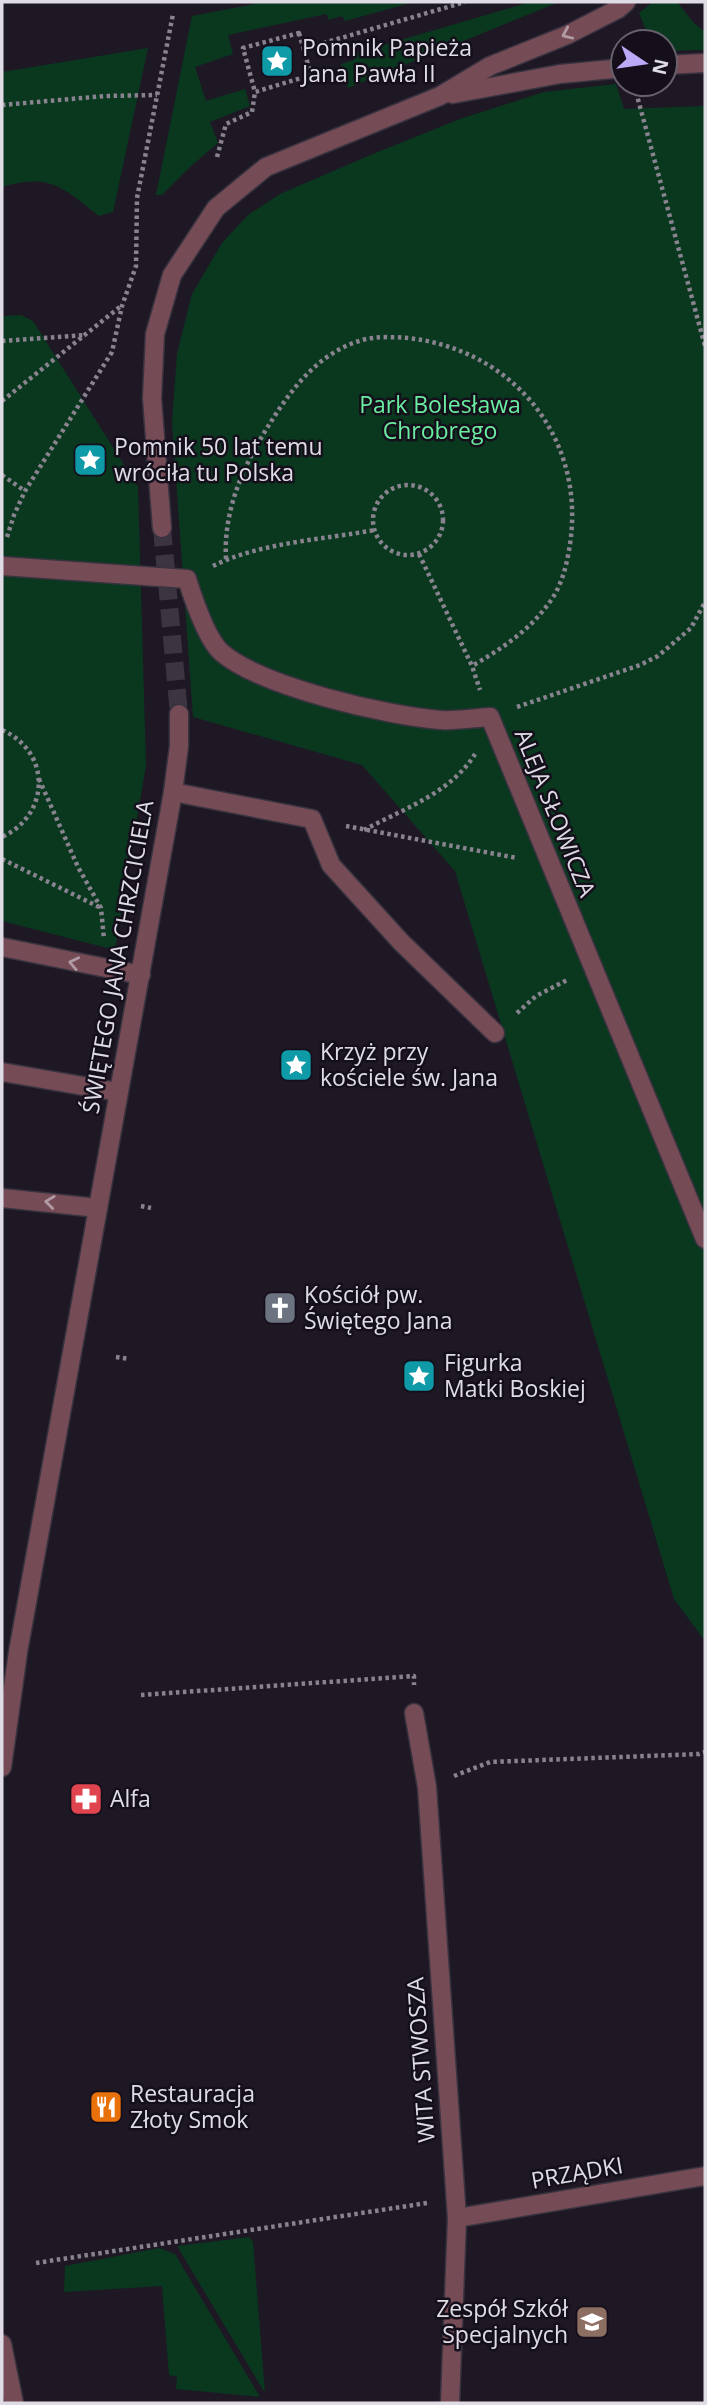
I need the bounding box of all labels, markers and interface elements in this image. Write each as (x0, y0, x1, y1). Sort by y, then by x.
one-way arrow (562, 26, 574, 40)
north arrow (609, 28, 679, 98)
place label: Pomnik Papieża Jana Pawła II (300, 31, 472, 89)
place icon: Pomnik Papieża Jana Pawła II (258, 42, 296, 80)
text: N (646, 56, 675, 77)
park label: Park Bolesława Chrobrego (359, 388, 521, 446)
place label: Pomnik 50 lat temu wróciła tu Polska (114, 430, 322, 488)
place icon: Pomnik 50 lat temu wróciła tu Polska (71, 441, 109, 479)
street label: ALEJA SŁOWICZA (508, 724, 604, 902)
street label: ŚWIĘTEGO JANA CHRZCICIELA (74, 797, 160, 1116)
one-way arrow (68, 956, 80, 971)
place label: Krzyż przy kościele św. Jana (320, 1035, 498, 1093)
place icon: Krzyż przy kościele św. Jana (277, 1046, 315, 1084)
one-way arrow (44, 1195, 55, 1210)
place label: Kościół pw. Świętego Jana (304, 1278, 452, 1336)
church icon: Kościół pw. Świętego Jana (261, 1289, 299, 1327)
place label: Figurka Matki Boskiej (444, 1346, 586, 1404)
place icon: Figurka Matki Boskiej (400, 1357, 438, 1395)
pharmacy icon: Alfa (67, 1780, 105, 1818)
place label: Alfa (110, 1782, 151, 1814)
street label: WITA STWOSZA (398, 1976, 442, 2144)
place label: Restauracja Złoty Smok (130, 2077, 255, 2135)
restaurant icon: Restauracja Złoty Smok (87, 2088, 125, 2126)
street label: PRZĄDKI (528, 2148, 625, 2196)
place label: Zespół Szkół Specjalnych (436, 2292, 569, 2350)
school or university icon: Zespół Szkół Specjalnych (573, 2303, 611, 2341)

